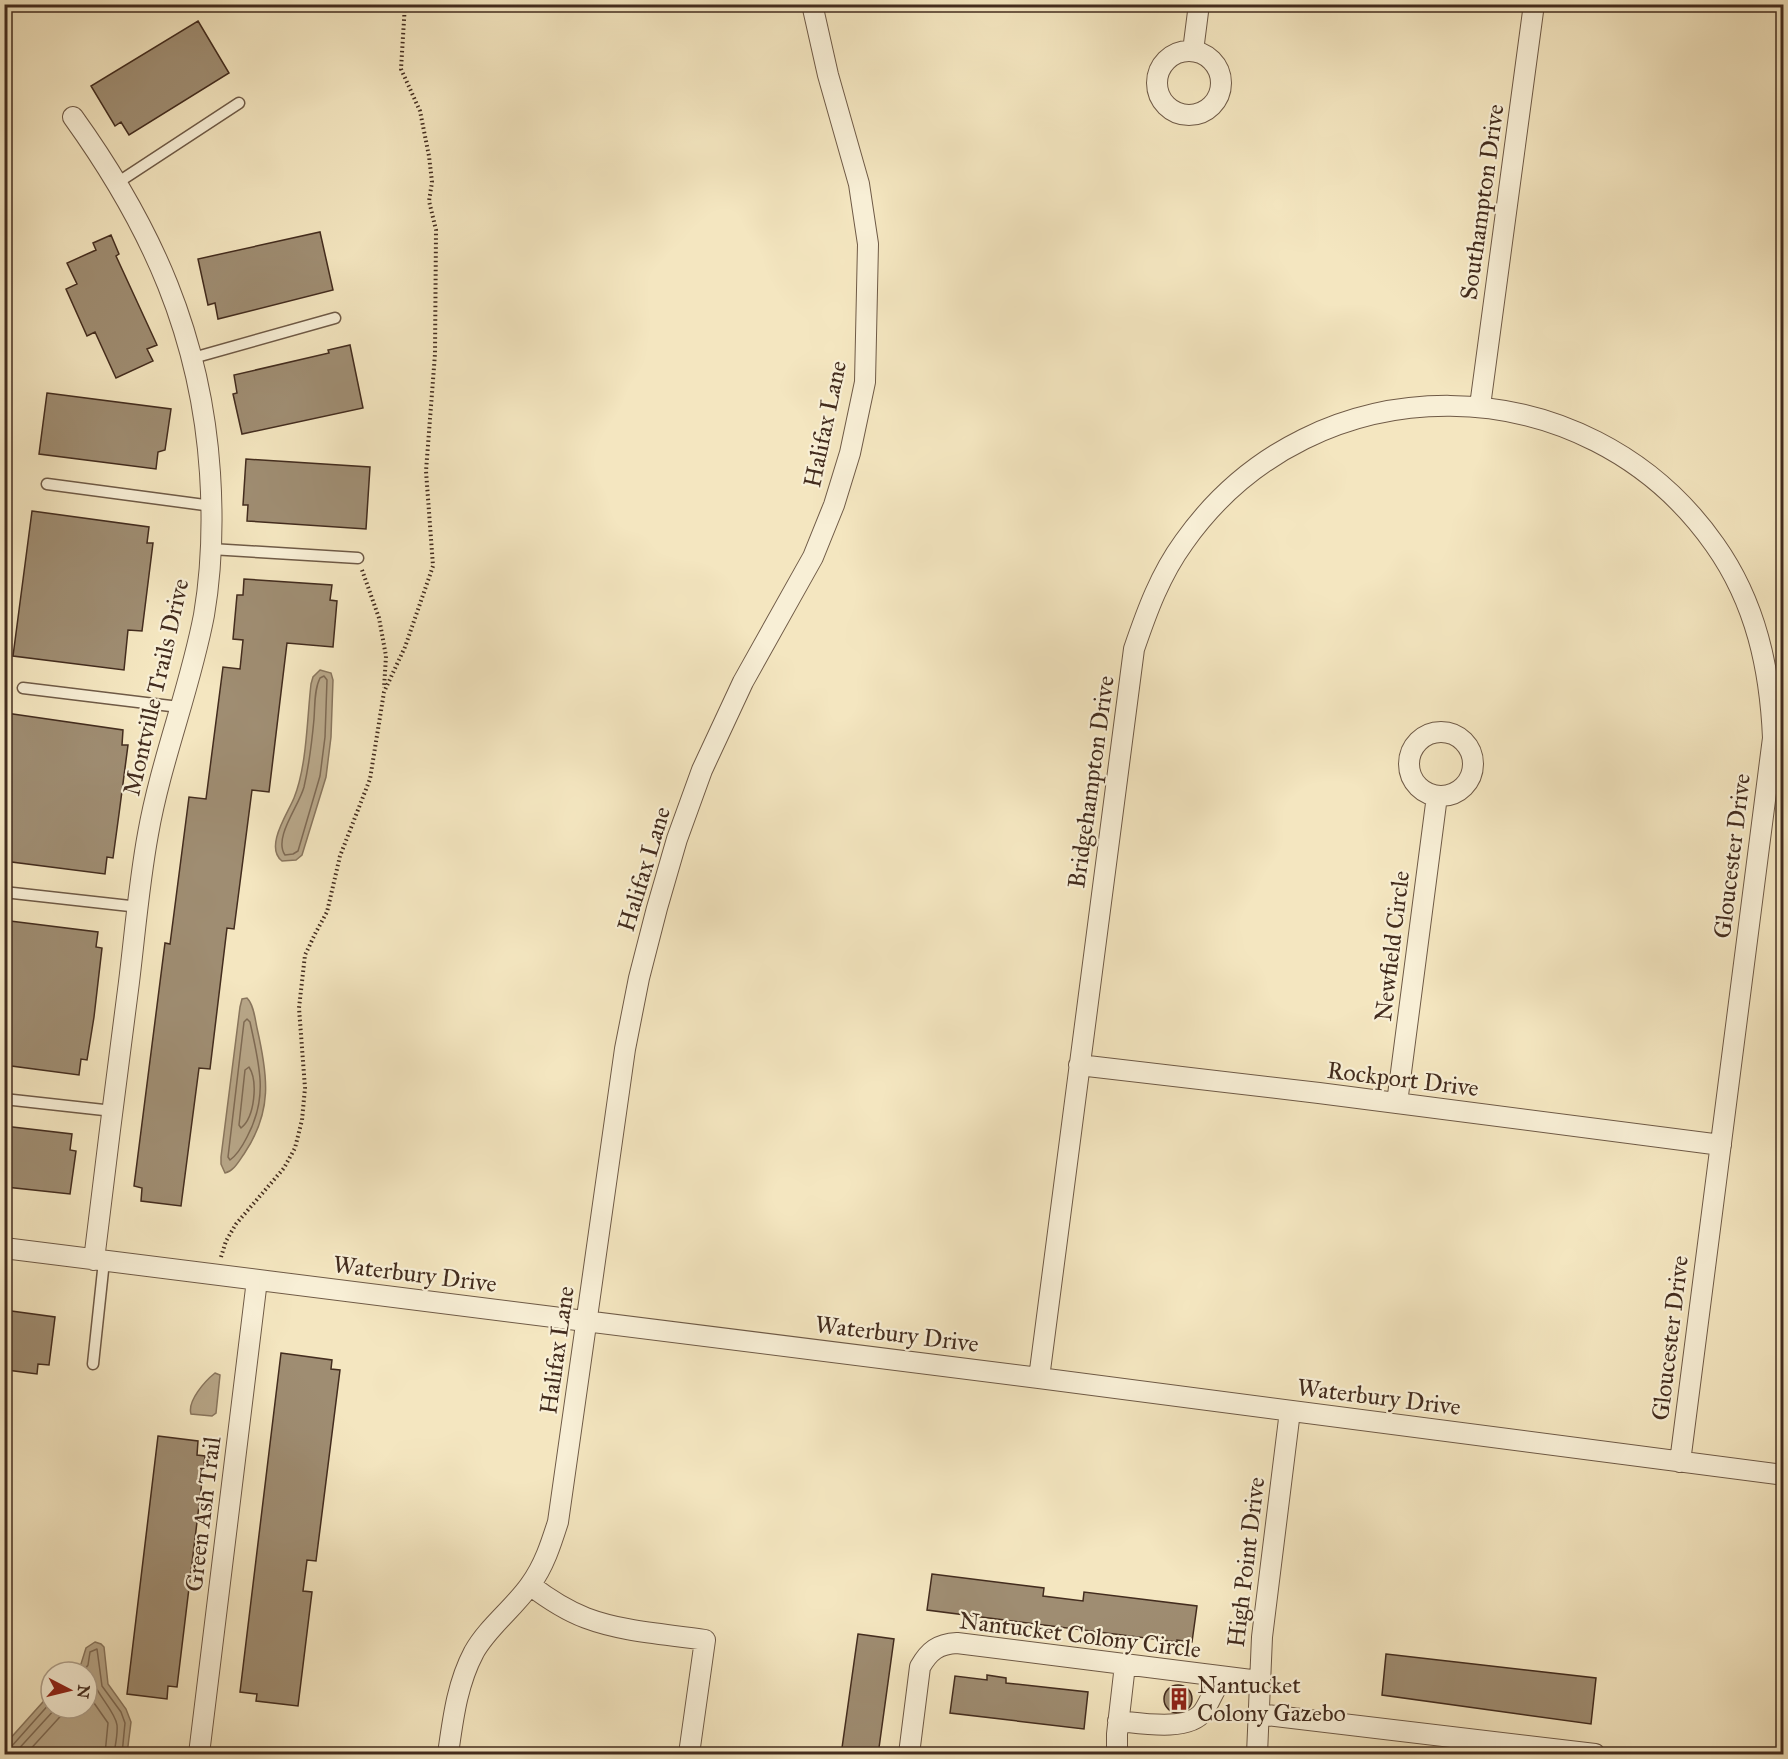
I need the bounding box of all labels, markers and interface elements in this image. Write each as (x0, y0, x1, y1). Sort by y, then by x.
street label: Southampton Drive (1453, 102, 1511, 302)
street label: Halifax Lane (797, 358, 853, 490)
street label: Montville Trails Drive (116, 576, 196, 798)
street label: Bridgehampton Drive (1061, 674, 1121, 890)
street label: Gloucester Drive (1707, 772, 1757, 940)
street label: Halifax Lane (611, 803, 677, 935)
street label: Newfield Circle (1368, 869, 1416, 1023)
street label: Rockport Drive (1325, 1055, 1481, 1103)
street label: Waterbury Drive (332, 1249, 498, 1299)
street label: Gloucester Drive (1645, 1254, 1695, 1422)
street label: Halifax Lane (533, 1284, 581, 1416)
street label: Waterbury Drive (814, 1309, 980, 1359)
street label: Waterbury Drive (1296, 1372, 1462, 1422)
street label: Green Ash Trail (179, 1434, 227, 1593)
street label: High Point Drive (1221, 1475, 1271, 1649)
street label: Nantucket Colony Circle (957, 1605, 1203, 1665)
north arrow (39, 1660, 99, 1720)
place label: Nantucket Colony Gazebo (1197, 1670, 1346, 1728)
text: N (73, 1684, 94, 1700)
building icon: Nantucket Colony Gazebo (1166, 1686, 1192, 1712)

